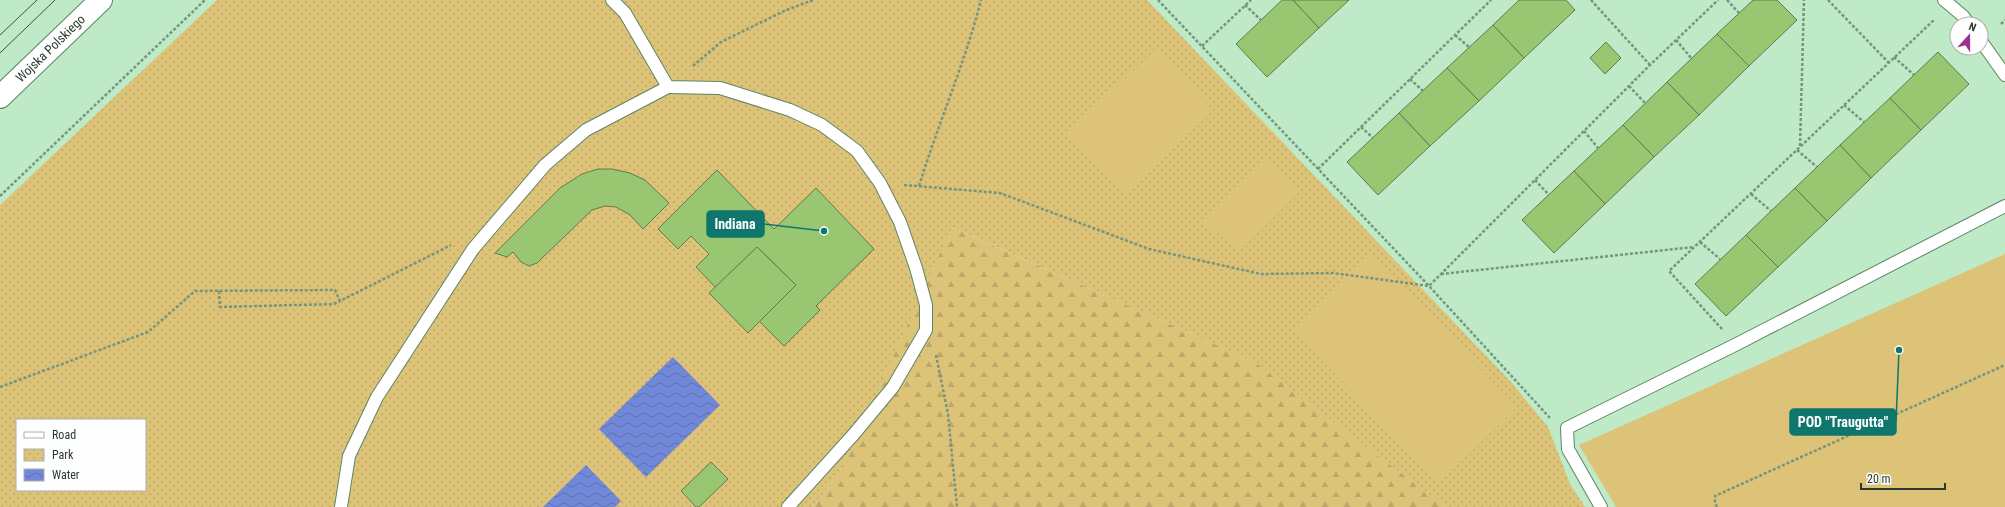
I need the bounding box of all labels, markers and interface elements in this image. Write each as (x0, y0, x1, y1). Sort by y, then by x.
street label: Wojska Polskiego (13, 12, 88, 85)
north arrow (1949, 16, 1989, 56)
text: N (1967, 20, 1978, 34)
callout: Indiana (707, 211, 764, 237)
text: Indiana (714, 216, 756, 232)
callout: POD "Traugutta" (1790, 409, 1896, 435)
text: POD "Traugutta" (1798, 414, 1889, 430)
legend (16, 419, 146, 491)
text: Road (52, 428, 76, 442)
text: Park (52, 448, 74, 462)
scale bar (1861, 465, 1945, 491)
text: Water (52, 468, 80, 482)
text: 20 m (1867, 472, 1891, 486)

